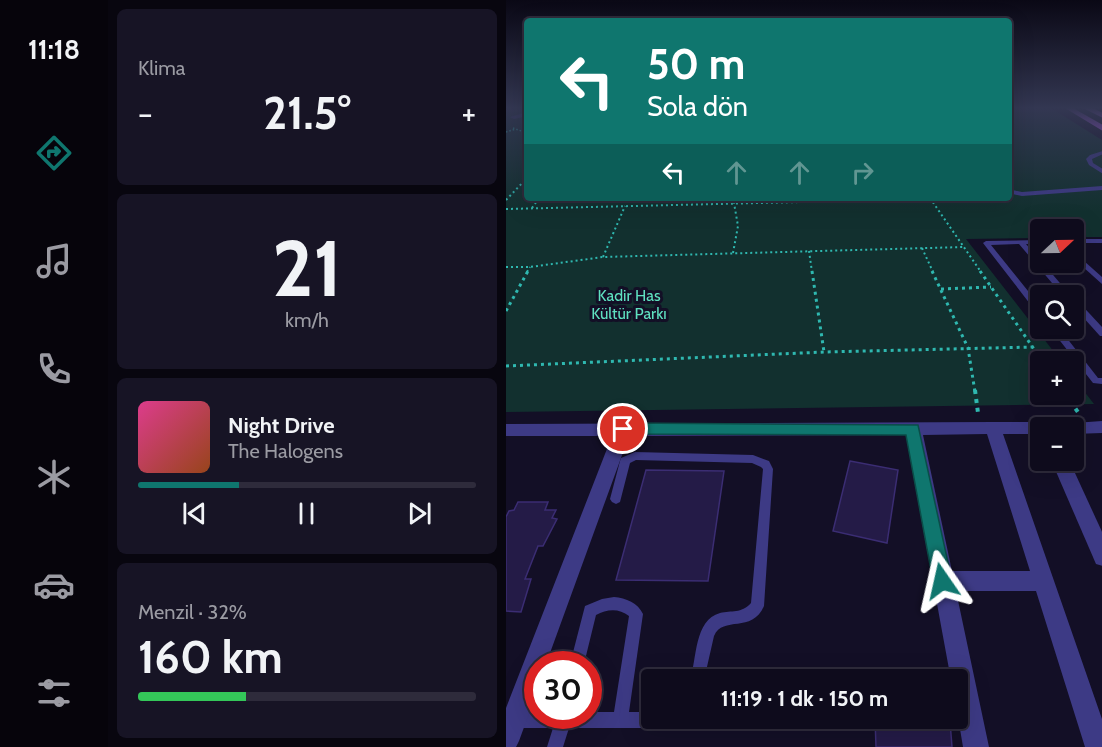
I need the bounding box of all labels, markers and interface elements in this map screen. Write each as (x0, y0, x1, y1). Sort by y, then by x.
text: 11:18 (28, 33, 80, 66)
text: 50 m (647, 38, 745, 90)
icon: left (548, 42, 626, 120)
text: Klima (138, 56, 185, 80)
text: 21.5° (263, 86, 351, 140)
text: Sola dön (647, 90, 748, 123)
text: − (138, 93, 153, 133)
text: + (461, 93, 476, 133)
icon: directions (33, 132, 75, 174)
icon: left (657, 156, 690, 189)
icon: ahead (720, 156, 753, 189)
icon: ahead (783, 156, 816, 189)
icon: right (846, 156, 879, 189)
north arrow (1030, 219, 1084, 273)
map controls (1030, 219, 1084, 471)
text: 21 (272, 221, 342, 316)
icon: music (33, 240, 75, 282)
button: search (1030, 285, 1084, 339)
park label: Kadir Has Kültür Parkı (591, 286, 667, 323)
text: km/h (285, 308, 329, 332)
icon: phone (33, 348, 75, 390)
button: + (1030, 351, 1084, 405)
pin (597, 403, 648, 454)
text: Night Drive (228, 412, 335, 439)
icon: arrive (606, 412, 639, 445)
button: − (1030, 417, 1084, 471)
text: The Halogens (228, 439, 343, 463)
icon: climate (33, 456, 75, 498)
icon: previous (178, 497, 211, 530)
icon: pause (290, 497, 323, 530)
icon: next (403, 497, 436, 530)
position arrow (910, 549, 974, 613)
icon: car (33, 564, 75, 606)
text: Menzil · 32% (138, 600, 247, 624)
text: 160 km (138, 630, 283, 684)
speed limit sign: 30 (524, 651, 602, 729)
icon: filters (33, 672, 75, 714)
text: 11:19 · 1 dk · 150 m (721, 685, 888, 712)

